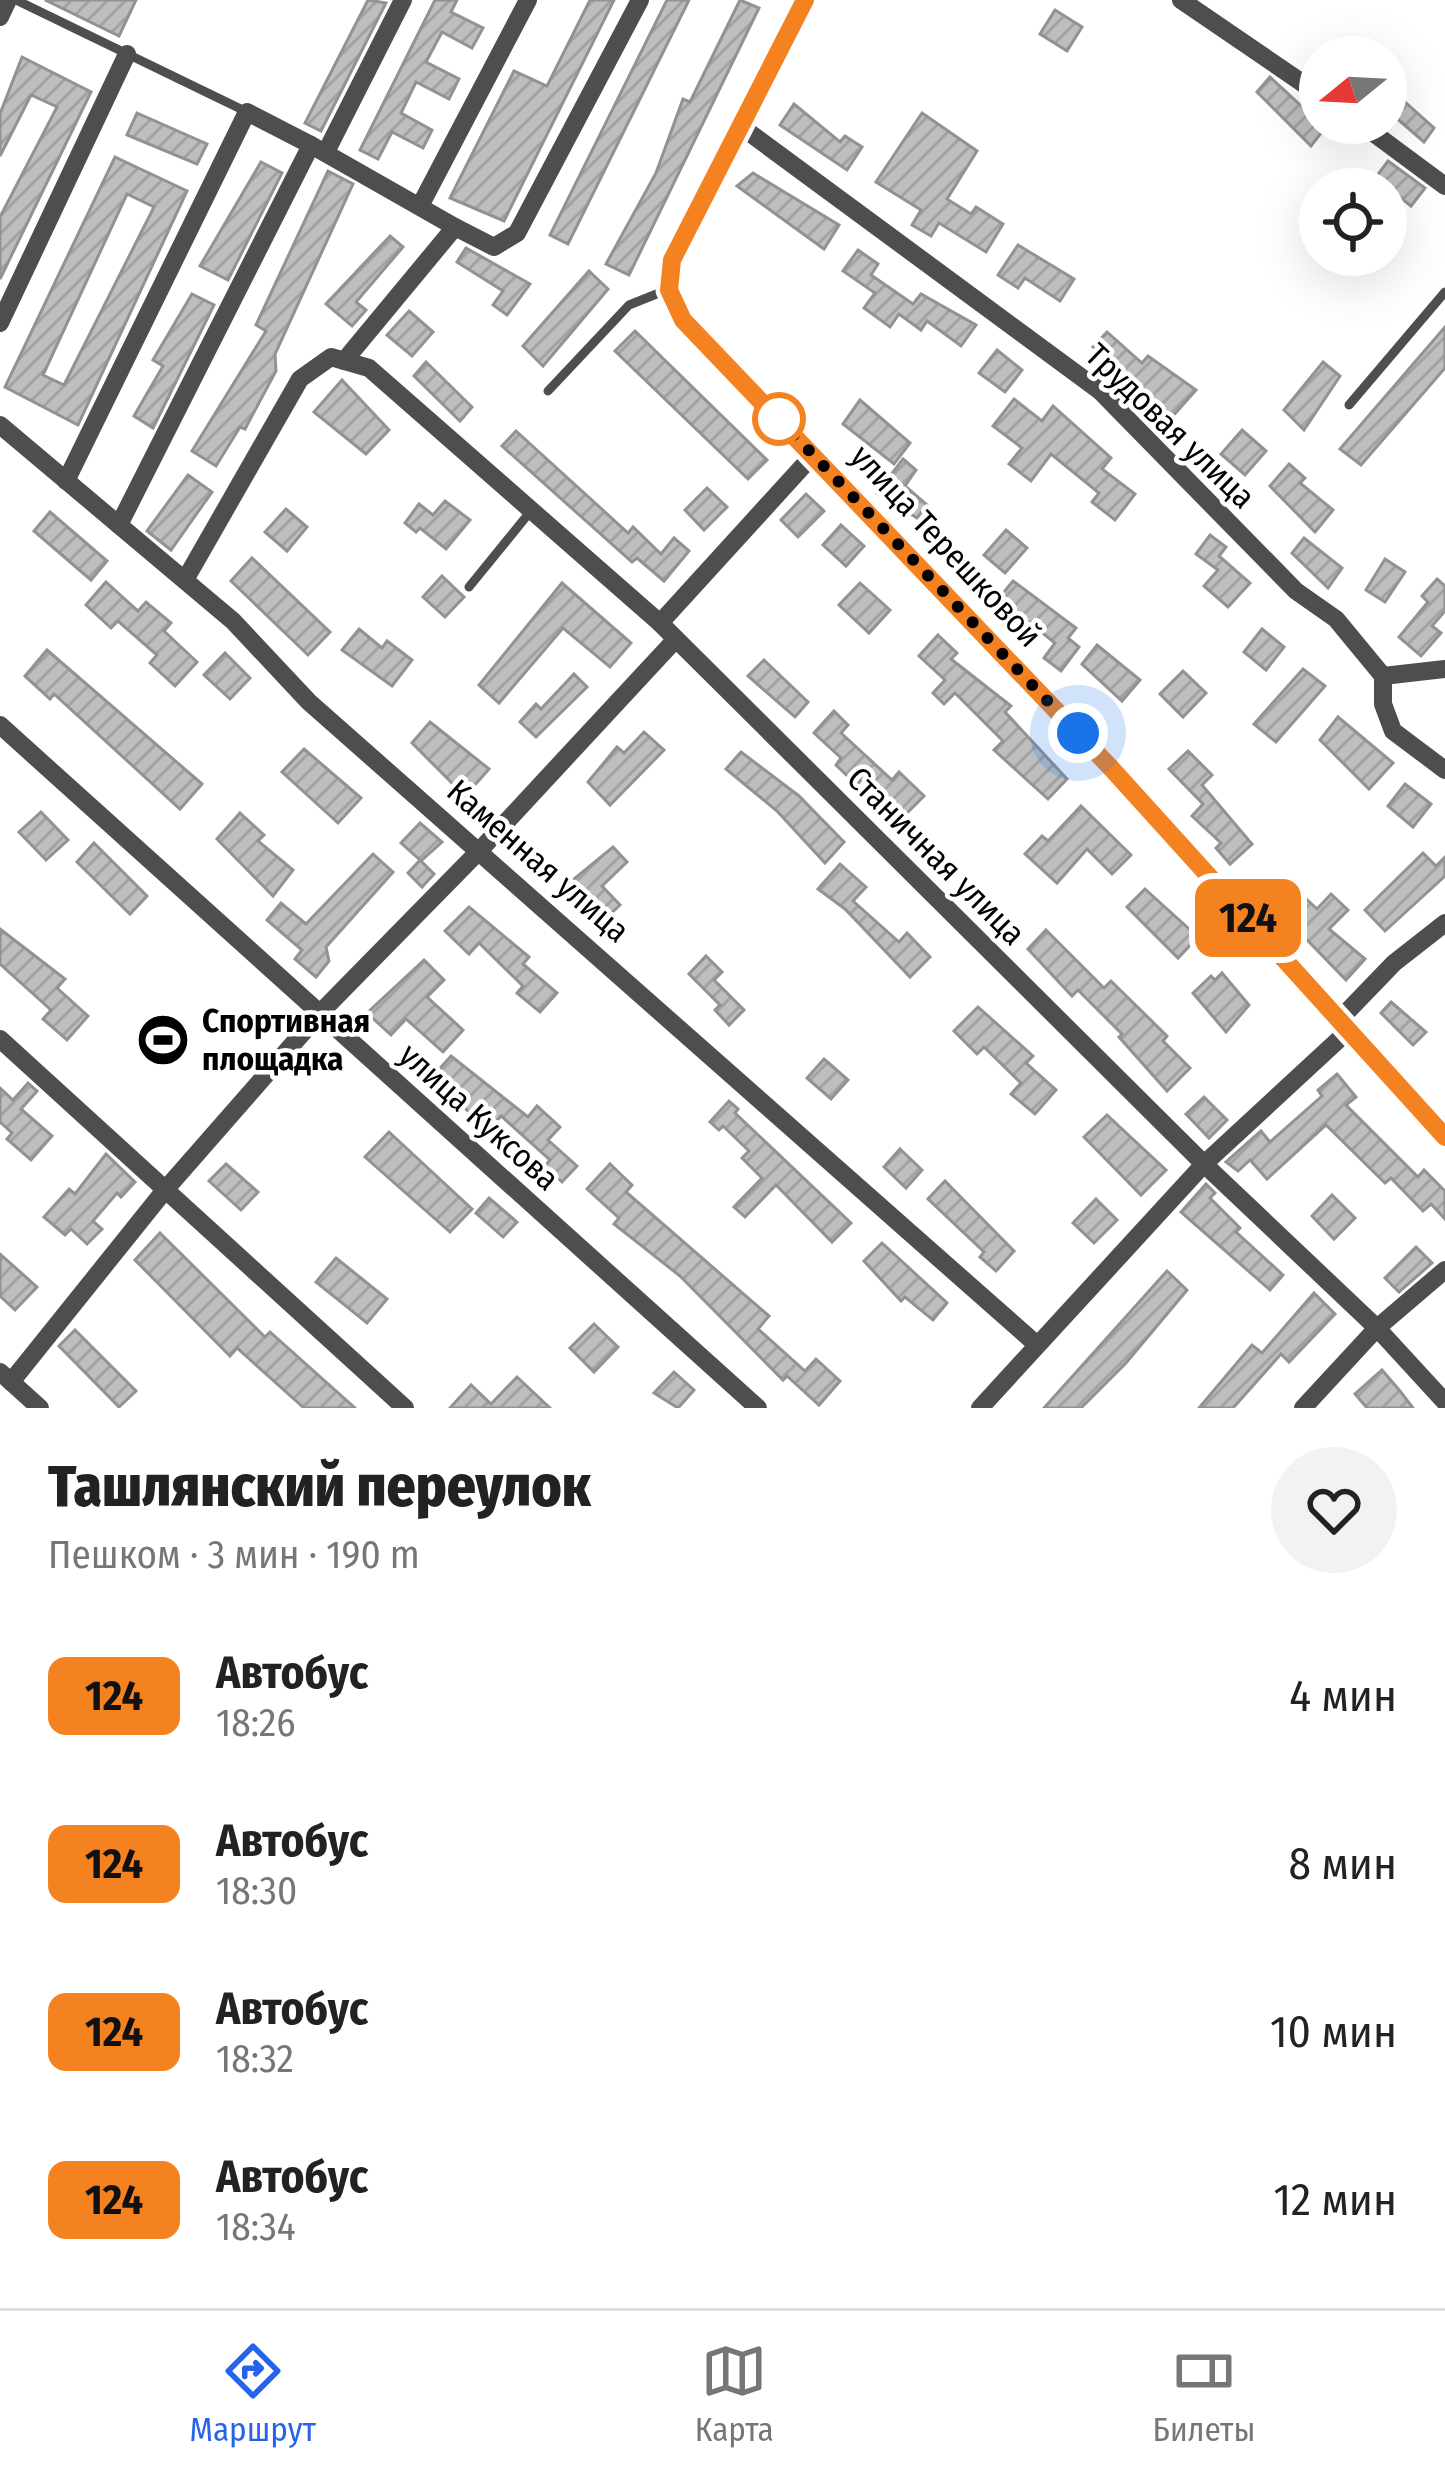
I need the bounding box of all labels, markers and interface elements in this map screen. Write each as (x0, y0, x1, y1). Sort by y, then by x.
north arrow (1299, 36, 1407, 144)
map controls (1299, 36, 1407, 276)
button: locate (1299, 168, 1407, 276)
street label: Трудовая улица (1077, 335, 1263, 517)
unlabelled marker (754, 394, 804, 444)
street label: улица Терешковой (842, 437, 1050, 655)
your location (1048, 703, 1108, 763)
street label: Станичная улица (839, 759, 1033, 953)
street label: Каменная улица (439, 771, 637, 951)
line badge: 124 (1179, 879, 1317, 957)
text: 124 (1219, 893, 1277, 943)
place label: Спортивная площадка (202, 1001, 370, 1079)
sports icon: Спортивная площадка (135, 1012, 191, 1068)
street label: улица Куксова (391, 1035, 567, 1199)
button: heart (1271, 1447, 1397, 1573)
text: Ташлянский переулок (48, 1453, 591, 1521)
text: Пешком · 3 мин · 190 m (48, 1532, 420, 1578)
text: Автобус (216, 1646, 368, 1700)
text: 4 мин (1289, 1669, 1397, 1723)
text: 124 (85, 1671, 143, 1721)
text: 18:26 (216, 1700, 296, 1746)
text: Автобус (216, 1814, 368, 1868)
text: 8 мин (1288, 1837, 1397, 1891)
text: 124 (85, 1839, 143, 1889)
text: 18:30 (216, 1868, 297, 1914)
text: Автобус (216, 1982, 368, 2036)
text: 10 мин (1270, 2005, 1397, 2059)
text: 124 (85, 2007, 143, 2057)
text: 18:32 (216, 2036, 294, 2082)
text: Автобус (216, 2150, 368, 2204)
text: 12 мин (1274, 2173, 1397, 2227)
text: 124 (85, 2175, 143, 2225)
text: 18:34 (216, 2204, 296, 2250)
tab: Маршрут (189, 2338, 316, 2450)
tab: Карта (695, 2338, 774, 2450)
tab: Билеты (1153, 2338, 1255, 2450)

